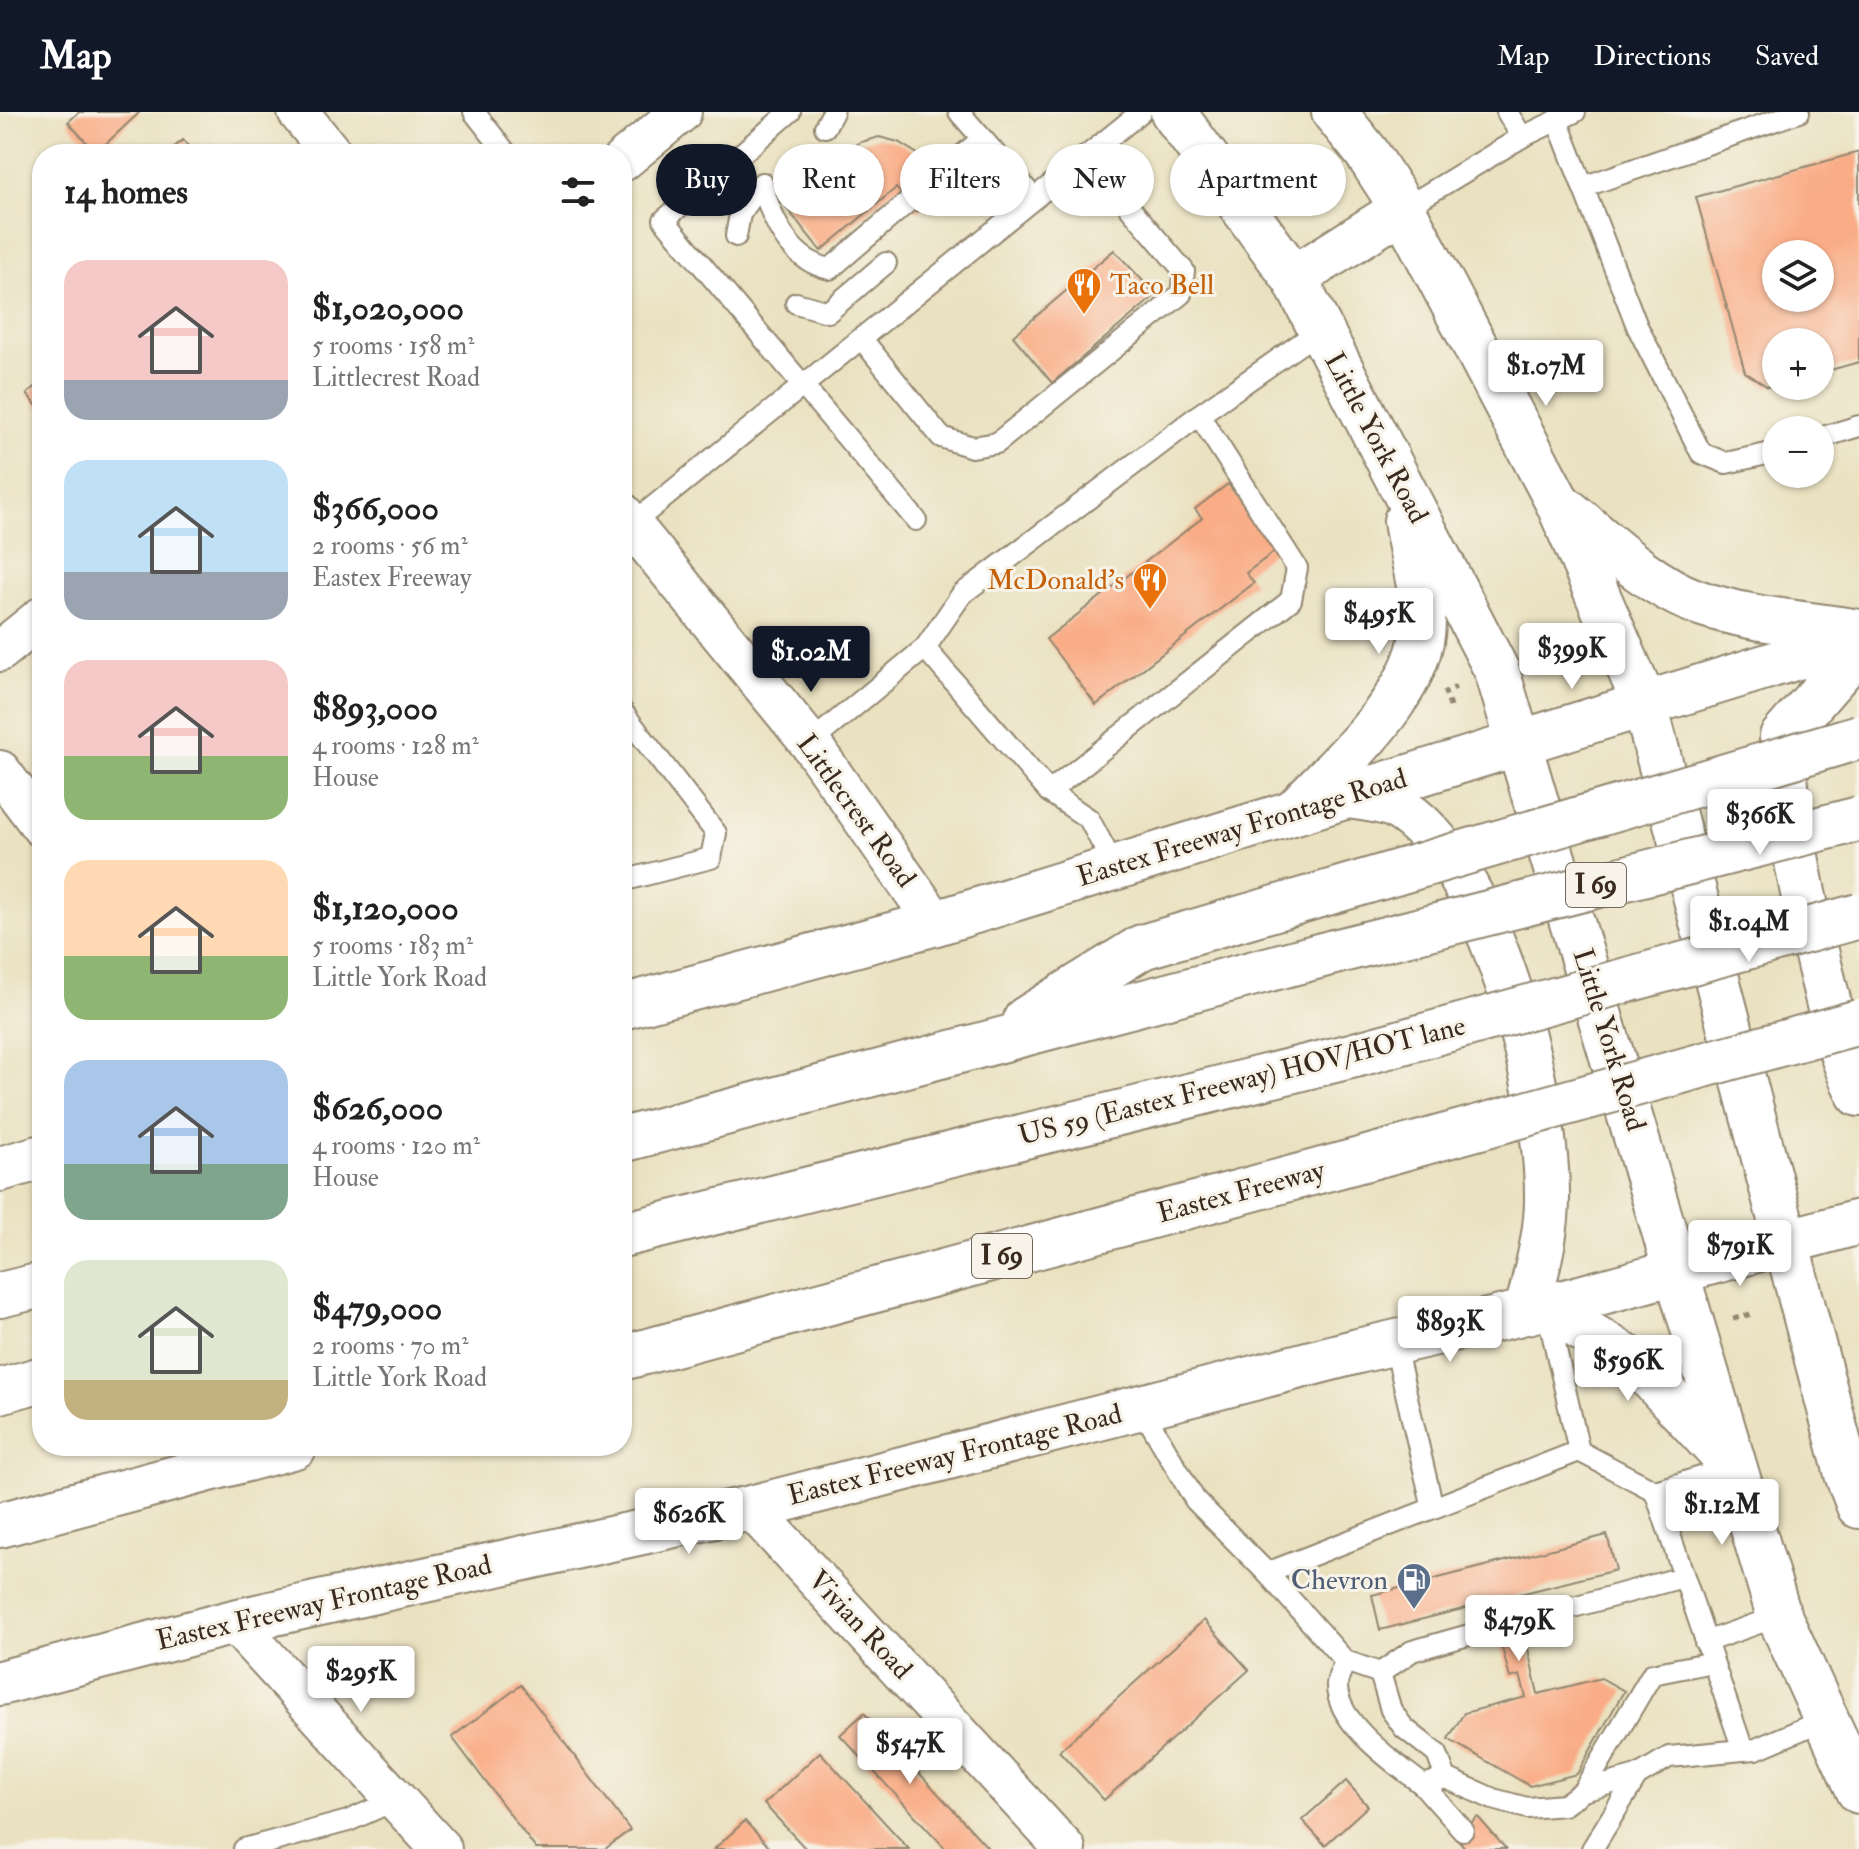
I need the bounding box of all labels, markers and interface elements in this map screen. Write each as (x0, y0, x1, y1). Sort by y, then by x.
text: Map (40, 32, 111, 80)
text: Map (1497, 39, 1550, 74)
text: Directions (1594, 39, 1711, 74)
text: Saved (1755, 39, 1819, 74)
chip: Buy (656, 144, 757, 216)
chip: Rent (773, 144, 884, 216)
chip: Filters (900, 144, 1029, 216)
chip: New (1045, 144, 1154, 216)
chip: Apartment (1170, 144, 1346, 216)
icon: filters (556, 170, 600, 214)
text: 14 homes (64, 171, 188, 214)
map controls (1762, 240, 1834, 488)
button: layers (1762, 240, 1834, 312)
restaurant icon: Taco Bell (1065, 266, 1103, 316)
place label: Taco Bell (1110, 268, 1214, 303)
text: $1,020,000 (312, 287, 464, 330)
icon: home (128, 292, 224, 388)
button: + (1762, 328, 1834, 400)
text: 5 rooms · 158 m² (312, 330, 474, 362)
pin: $1.07M (1481, 340, 1611, 408)
street label: Little York Road (1316, 347, 1436, 530)
text: $1.07M (1506, 350, 1586, 382)
text: Littlecrest Road (312, 362, 480, 394)
button: − (1762, 416, 1834, 488)
text: $366,000 (312, 487, 439, 530)
icon: home (128, 492, 224, 588)
text: 2 rooms · 56 m² (312, 530, 468, 562)
restaurant icon: McDonald's (1131, 561, 1169, 611)
text: Eastex Freeway (312, 562, 471, 594)
place label: McDonald's (987, 563, 1124, 598)
pin: $495K (1323, 588, 1435, 656)
text: $495K (1343, 598, 1415, 630)
pin: $399K (1516, 623, 1628, 691)
pin: $1.02M (746, 626, 876, 694)
text: $399K (1537, 633, 1607, 665)
text: $1.02M (771, 636, 851, 668)
text: $893,000 (312, 687, 438, 730)
icon: home (128, 692, 224, 788)
street label: Littlecrest Road (789, 728, 923, 895)
text: 4 rooms · 128 m² (312, 730, 479, 762)
street label: Eastex Freeway Frontage Road (1073, 761, 1411, 895)
text: House (312, 762, 379, 794)
pin: $366K (1704, 789, 1816, 857)
text: $366K (1725, 799, 1795, 831)
road number: I 69 (1566, 863, 1626, 907)
text: $1,120,000 (312, 887, 459, 930)
icon: home (128, 892, 224, 988)
pin: $1.04M (1684, 896, 1814, 964)
text: $1.04M (1708, 906, 1790, 938)
text: 5 rooms · 183 m² (312, 930, 473, 962)
street label: Little York Road (1565, 945, 1653, 1135)
text: Little York Road (312, 962, 487, 994)
street label: US 59 (Eastex Freeway) HOV/HOT lane (1015, 1008, 1469, 1154)
text: $626,000 (312, 1087, 443, 1130)
icon: home (128, 1092, 224, 1188)
text: 4 rooms · 120 m² (312, 1130, 480, 1162)
street label: Eastex Freeway (1154, 1153, 1329, 1231)
text: House (312, 1162, 379, 1194)
pin: $791K (1684, 1220, 1796, 1288)
text: $791K (1706, 1230, 1774, 1262)
road number: I 69 (972, 1234, 1032, 1278)
text: $479,000 (312, 1287, 442, 1330)
icon: home (128, 1292, 224, 1388)
pin: $893K (1394, 1296, 1506, 1364)
text: $893K (1416, 1306, 1484, 1338)
text: 2 rooms · 70 m² (312, 1330, 469, 1362)
pin: $596K (1572, 1335, 1684, 1403)
text: $596K (1593, 1345, 1663, 1377)
text: Little York Road (312, 1362, 487, 1394)
street label: Eastex Freeway Frontage Road (784, 1396, 1126, 1513)
pin: $1.12M (1657, 1479, 1787, 1547)
pin: $626K (633, 1488, 745, 1556)
text: $1.12M (1684, 1489, 1760, 1521)
text: $626K (653, 1498, 725, 1530)
street label: Eastex Freeway Frontage Road (153, 1547, 495, 1659)
fuel station icon: Chevron (1395, 1561, 1433, 1611)
street label: Vivian Road (801, 1563, 920, 1687)
place label: Chevron (1291, 1563, 1388, 1598)
pin: $479K (1463, 1595, 1575, 1663)
text: $479K (1483, 1605, 1555, 1637)
pin: $295K (305, 1646, 417, 1714)
text: $295K (326, 1656, 396, 1688)
pin: $547K (854, 1718, 966, 1786)
text: $547K (875, 1728, 945, 1760)

